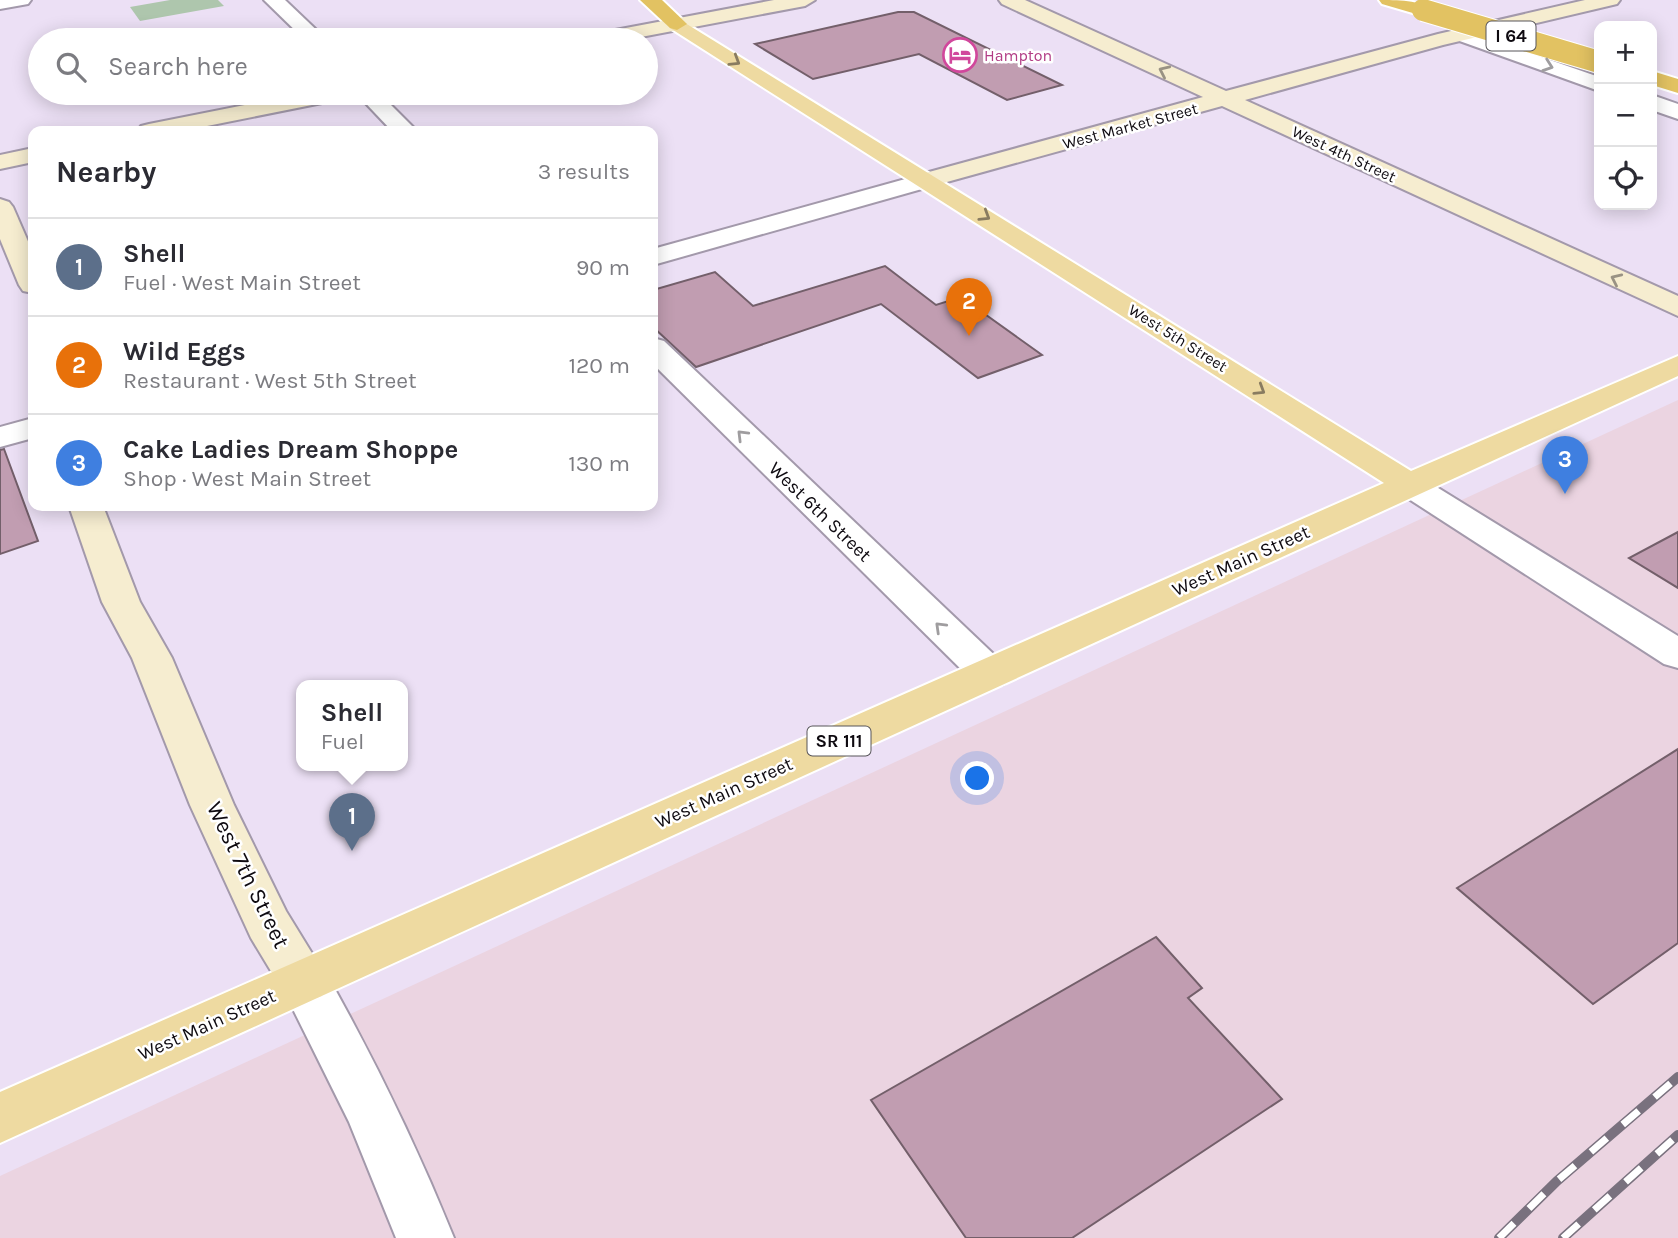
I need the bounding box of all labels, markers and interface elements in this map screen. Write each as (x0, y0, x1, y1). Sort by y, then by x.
map controls (1594, 21, 1657, 210)
button: + (1594, 21, 1657, 84)
road number: I 64 (1486, 22, 1536, 51)
search box (28, 28, 658, 105)
hotel icon: Hampton (941, 36, 979, 74)
place label: Hampton (984, 46, 1052, 65)
icon: search (52, 48, 90, 86)
text: Search here (108, 51, 248, 82)
one-way arrow (727, 52, 740, 65)
one-way arrow (1542, 58, 1554, 72)
one-way arrow (1158, 65, 1171, 79)
button: − (1594, 84, 1657, 147)
street label: West Market Street (1060, 99, 1200, 153)
street label: West 4th Street (1289, 122, 1399, 186)
button: locate (1594, 147, 1657, 210)
text: Nearby (56, 154, 156, 190)
text: 3 results (538, 158, 630, 185)
one-way arrow (977, 208, 990, 221)
text: Shell (123, 238, 185, 269)
text: 1 (75, 254, 83, 281)
text: 90 m (576, 254, 630, 281)
text: Fuel · West Main Street (123, 269, 361, 296)
one-way arrow (1611, 273, 1623, 287)
pin: 2 (946, 278, 992, 336)
street label: West 5th Street (1125, 300, 1231, 376)
text: Wild Eggs (123, 336, 246, 367)
text: 2 (72, 352, 86, 379)
text: 120 m (568, 352, 630, 379)
text: Restaurant · West 5th Street (123, 367, 417, 394)
one-way arrow (1253, 382, 1266, 395)
one-way arrow (737, 430, 750, 443)
text: Cake Ladies Dream Shoppe (123, 434, 458, 465)
pin: 3 (1542, 436, 1588, 494)
text: 3 (72, 450, 86, 477)
text: 130 m (568, 450, 630, 477)
street label: West 6th Street (764, 458, 876, 566)
text: Shop · West Main Street (123, 465, 371, 492)
street label: West Main Street (1169, 521, 1313, 601)
one-way arrow (935, 623, 948, 636)
popup (296, 680, 408, 771)
text: Shell (321, 697, 383, 728)
road number: SR 111 (808, 726, 870, 756)
text: Fuel (321, 728, 364, 755)
street label: West Main Street (652, 753, 796, 833)
your location (960, 761, 994, 795)
pin: 1 (329, 793, 375, 851)
street label: West 7th Street (201, 797, 295, 953)
street label: West Main Street (135, 985, 279, 1065)

